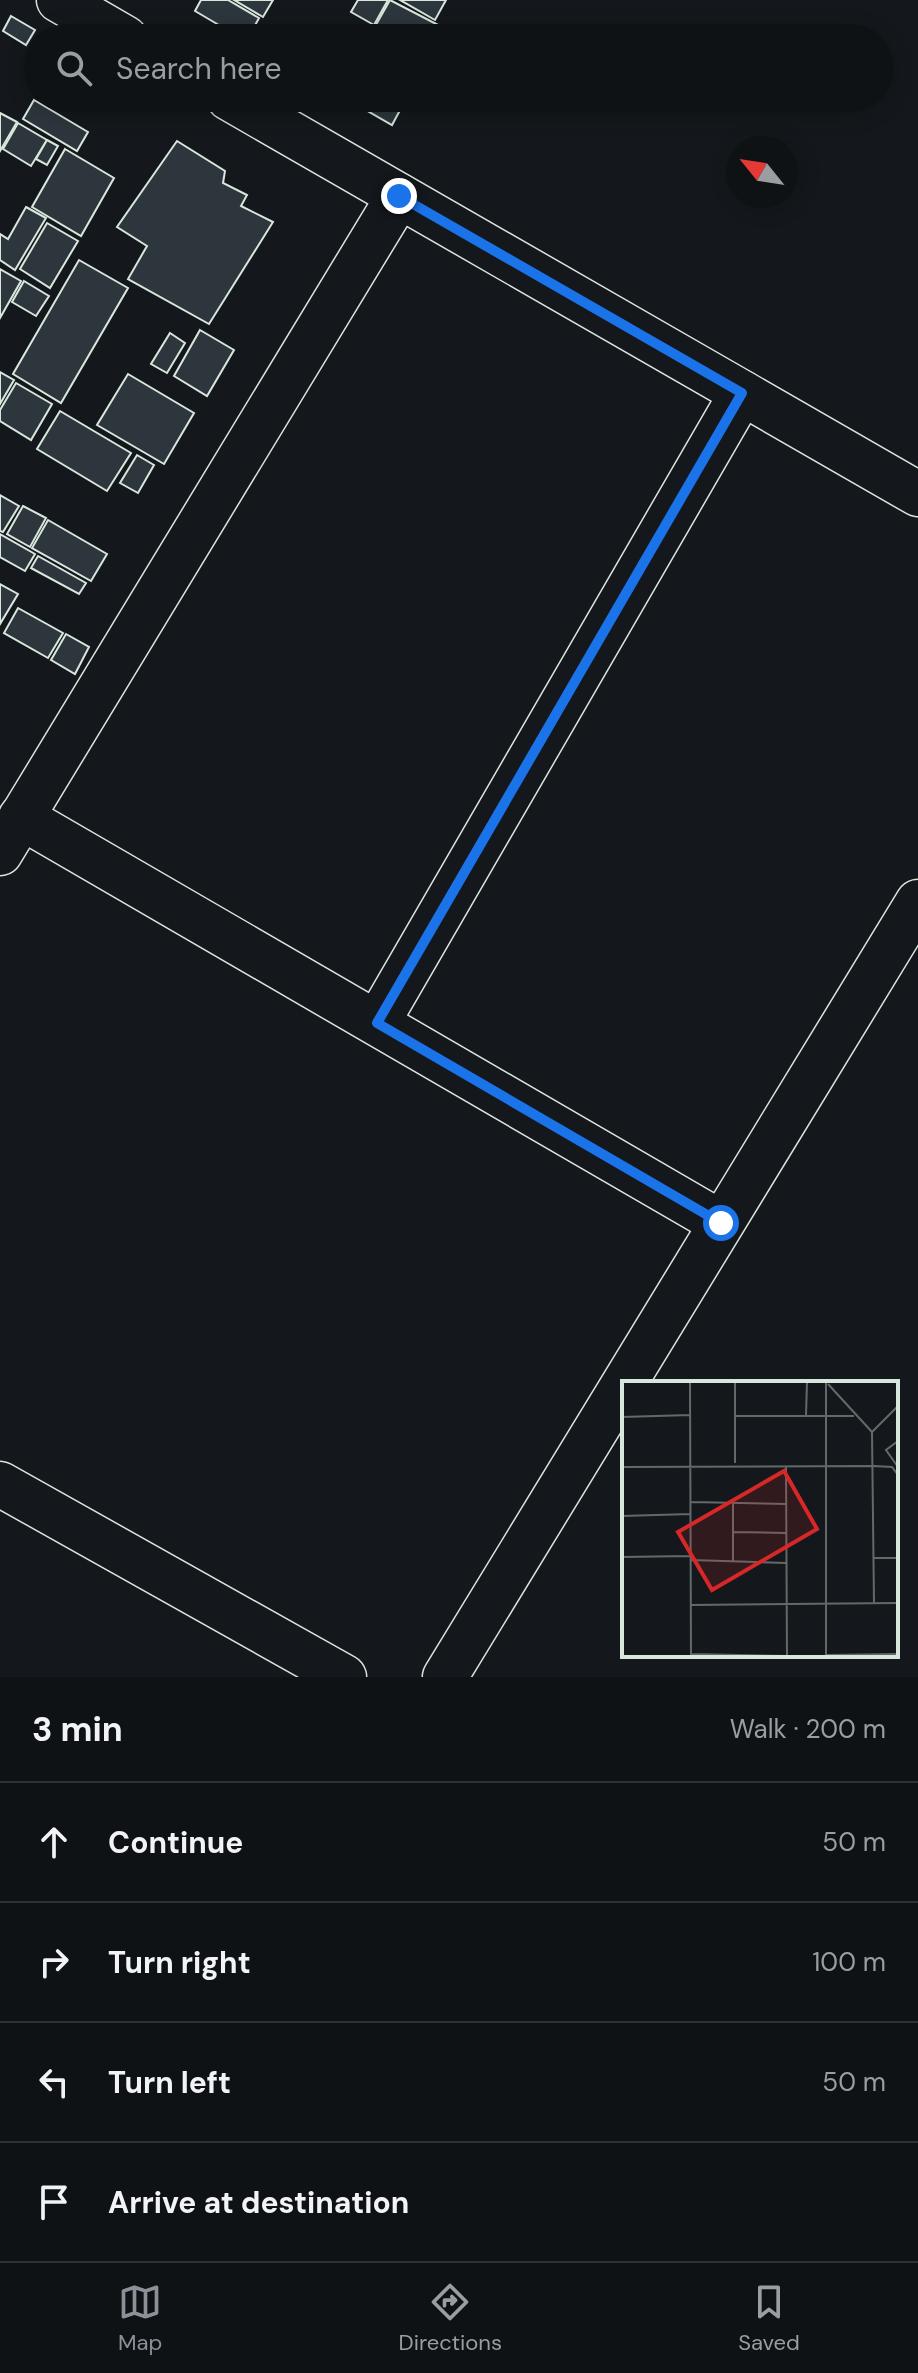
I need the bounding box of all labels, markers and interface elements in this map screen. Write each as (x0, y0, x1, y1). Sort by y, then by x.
search box (24, 24, 894, 112)
icon: search (52, 46, 96, 90)
text: Search here (116, 49, 282, 88)
north arrow (726, 136, 798, 208)
route end (381, 178, 417, 214)
route start (703, 1205, 739, 1241)
inset map (622, 1381, 898, 1657)
text: 3 min (32, 1707, 123, 1752)
text: Walk · 200 m (730, 1712, 886, 1746)
icon: ahead (32, 1820, 76, 1864)
text: Continue (108, 1823, 243, 1862)
text: 50 m (822, 1825, 886, 1859)
icon: right (32, 1940, 76, 1984)
text: Turn right (108, 1943, 251, 1982)
text: 100 m (812, 1945, 886, 1979)
icon: left (32, 2060, 76, 2104)
text: Turn left (108, 2063, 231, 2102)
text: 50 m (822, 2065, 886, 2099)
icon: arrive (32, 2180, 76, 2224)
text: Arrive at destination (108, 2183, 409, 2222)
tab: Map (118, 2280, 162, 2357)
tab: Directions (399, 2280, 502, 2357)
tab: Saved (738, 2280, 800, 2357)

